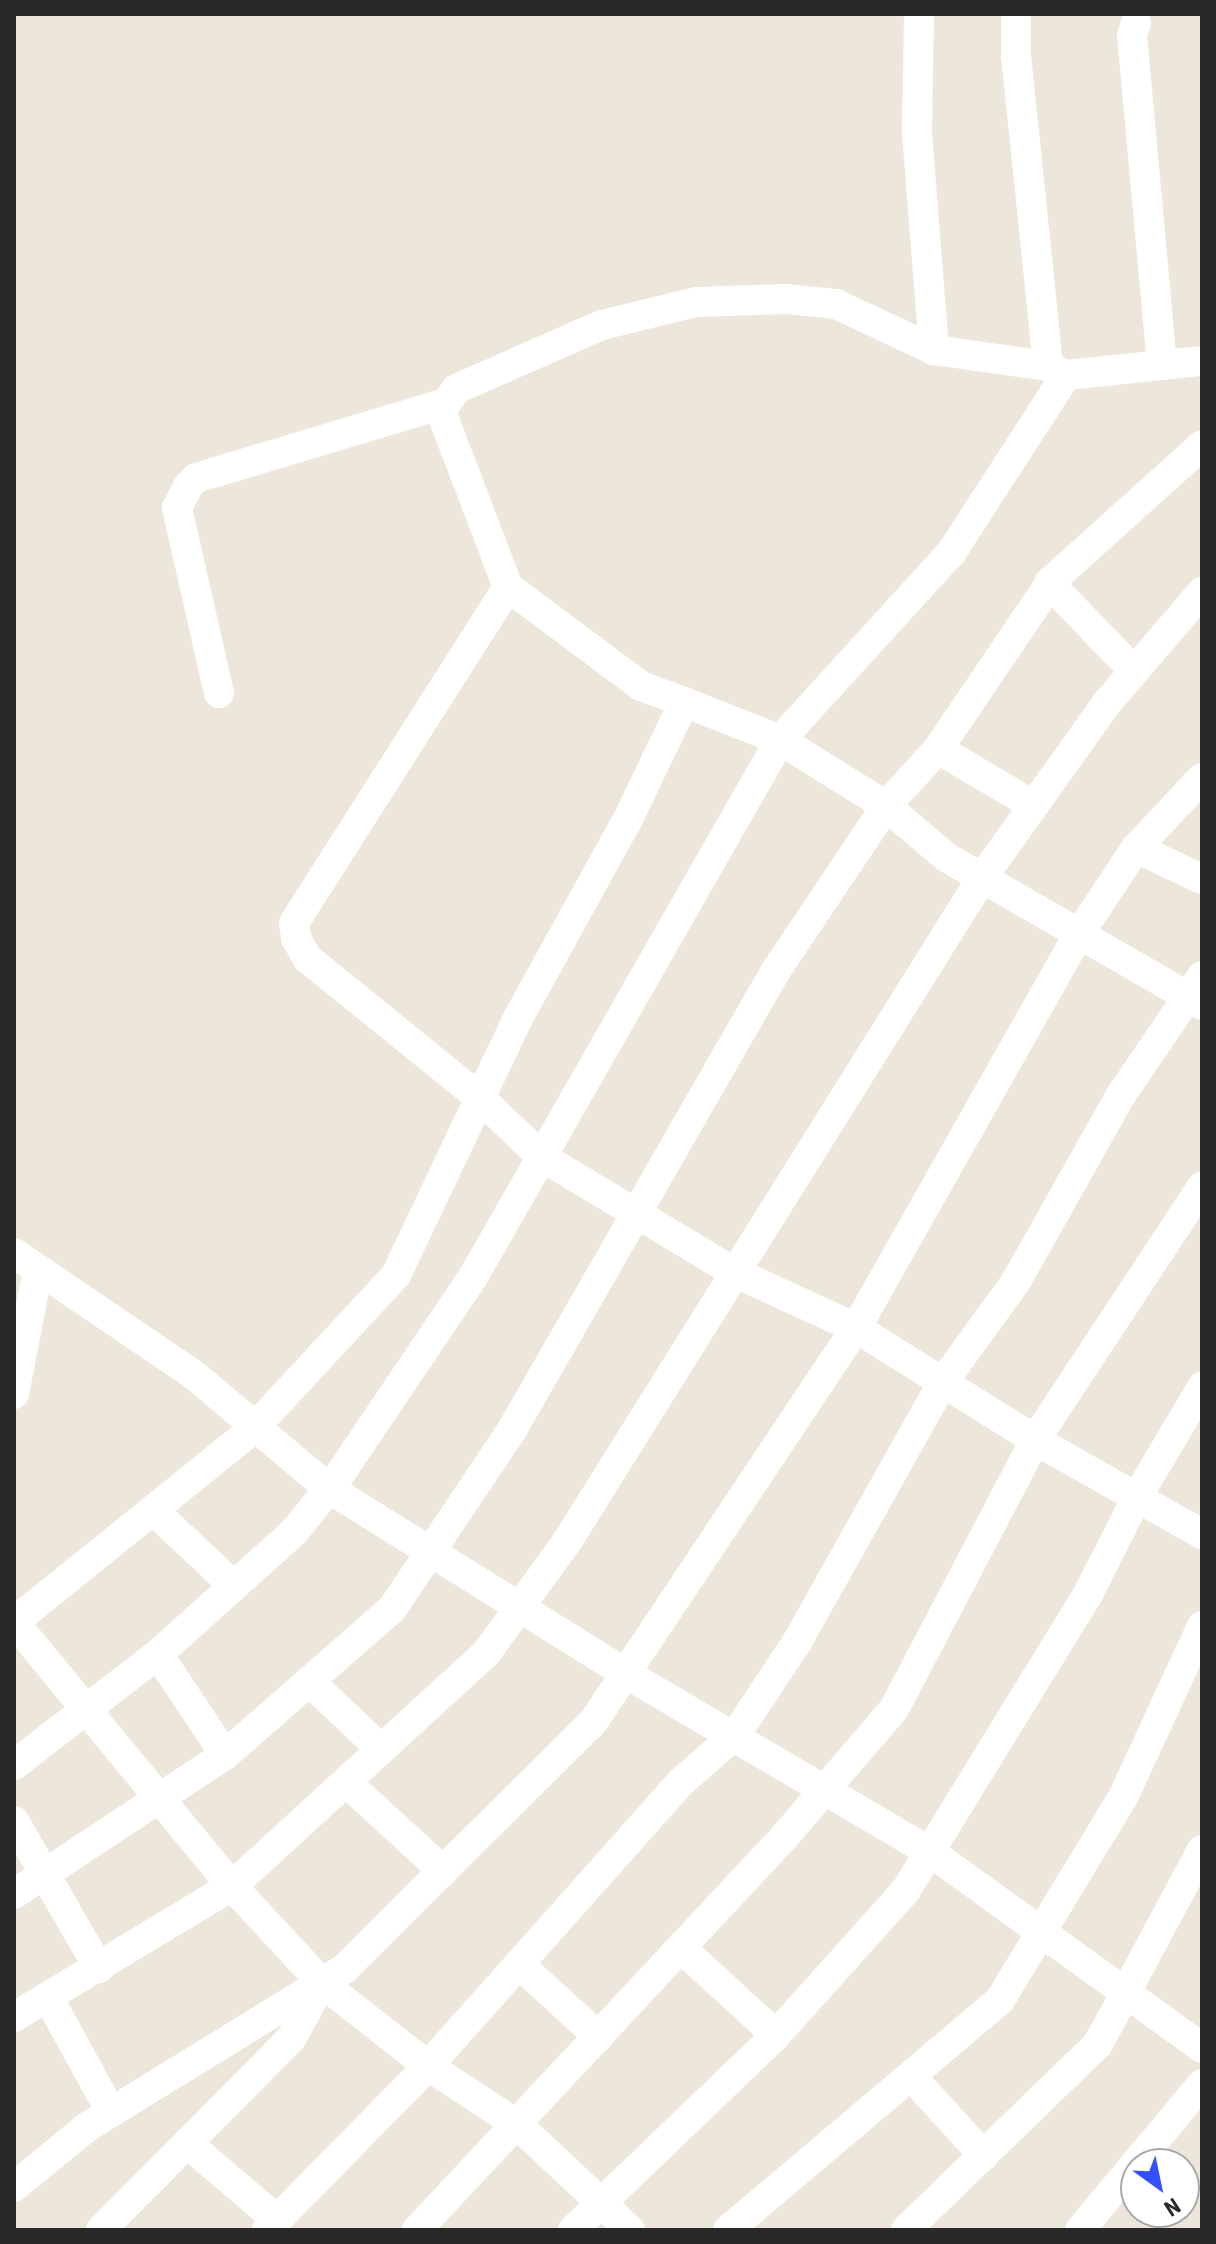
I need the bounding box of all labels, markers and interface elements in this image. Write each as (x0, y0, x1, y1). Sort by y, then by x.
north arrow (1120, 2148, 1200, 2228)
text: N (1160, 2193, 1185, 2221)

